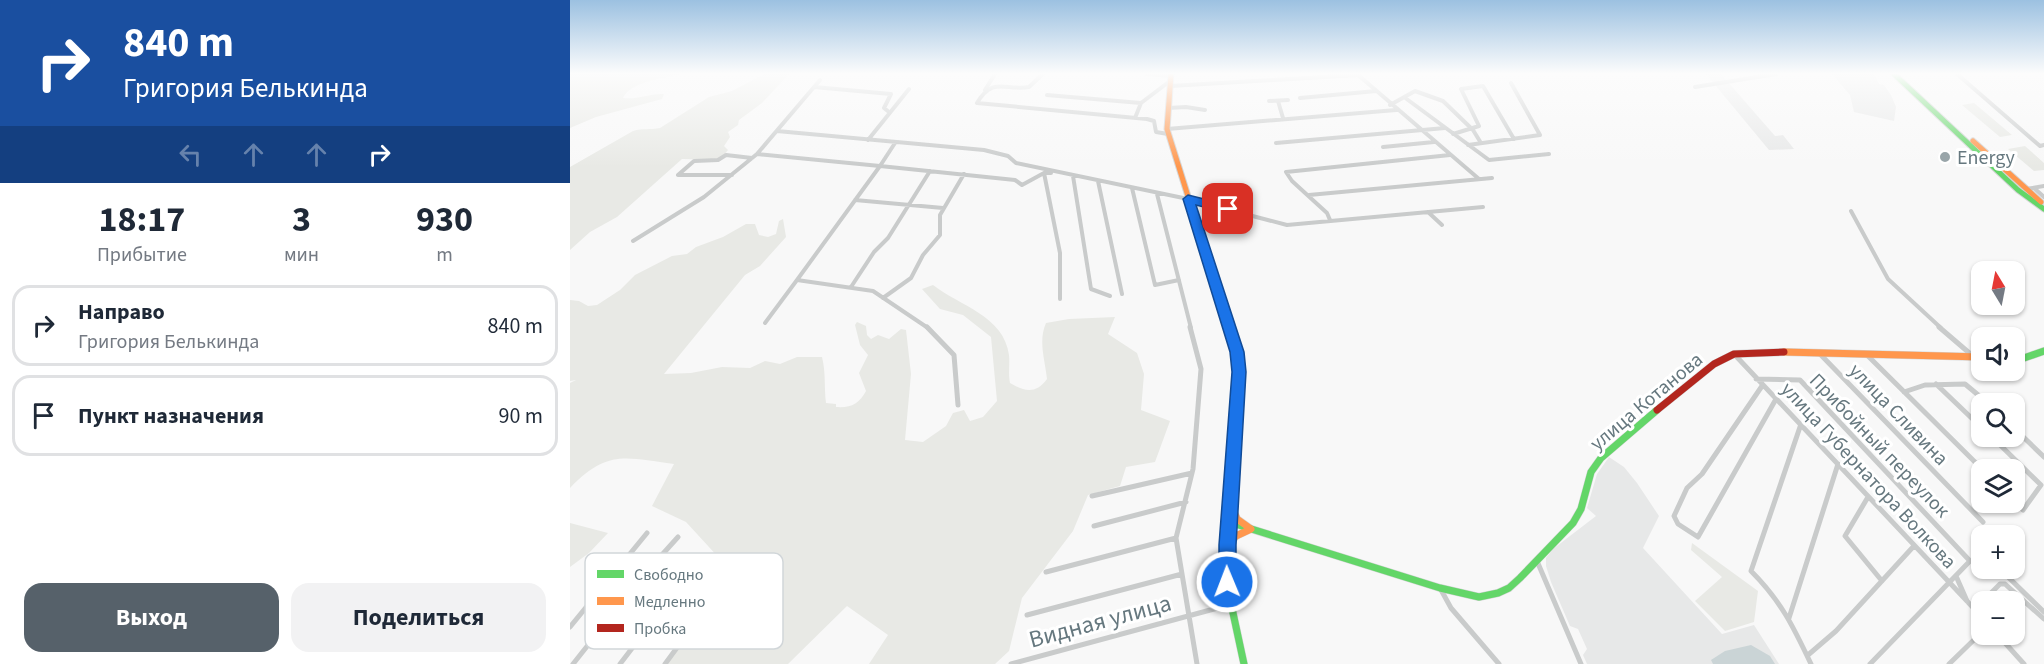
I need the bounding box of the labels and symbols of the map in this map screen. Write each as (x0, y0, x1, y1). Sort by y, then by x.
place label: Energy (1957, 144, 2016, 172)
marker: Energy (1938, 150, 1952, 164)
pin (1202, 183, 1253, 234)
north arrow (1971, 261, 2025, 315)
street label: улица Котанова (1584, 346, 1709, 457)
street label: улица Сливина (1842, 357, 1954, 472)
street label: Прибойный переулок (1803, 367, 1956, 524)
street label: улица Губернатора Волкова (1774, 376, 1962, 575)
position arrow (1195, 550, 1259, 614)
legend (585, 553, 783, 649)
text: Свободно (634, 564, 704, 586)
street label: Видная улица (1025, 586, 1175, 657)
text: Медленно (634, 591, 705, 613)
text: Пробка (634, 618, 686, 640)

